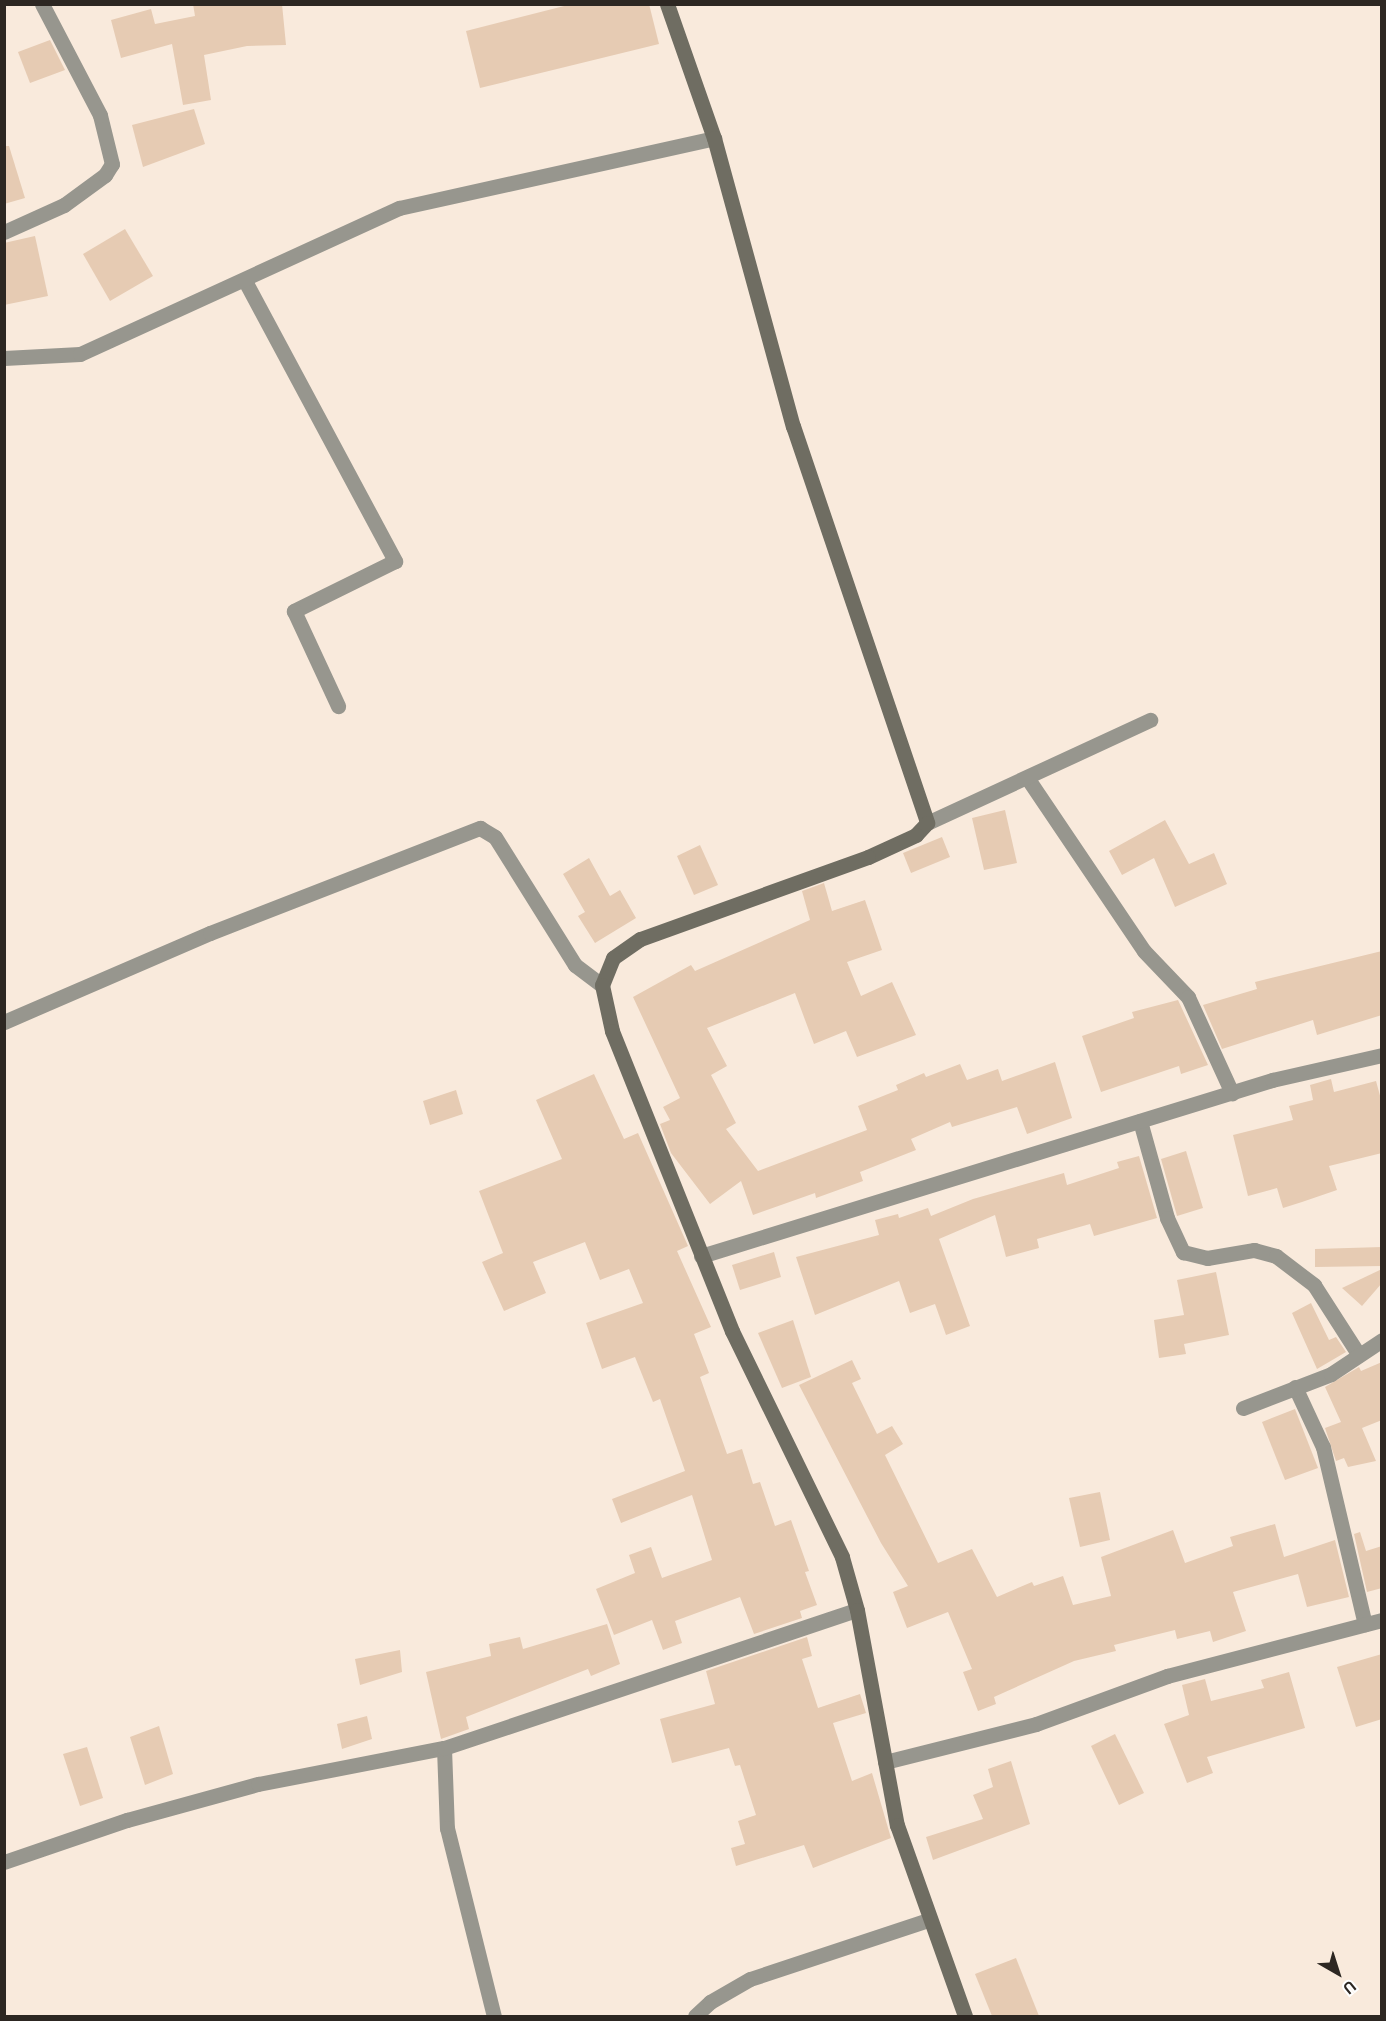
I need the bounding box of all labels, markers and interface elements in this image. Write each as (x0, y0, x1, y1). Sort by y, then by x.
north arrow (1308, 1943, 1368, 2003)
text: U (1339, 1976, 1360, 1999)

